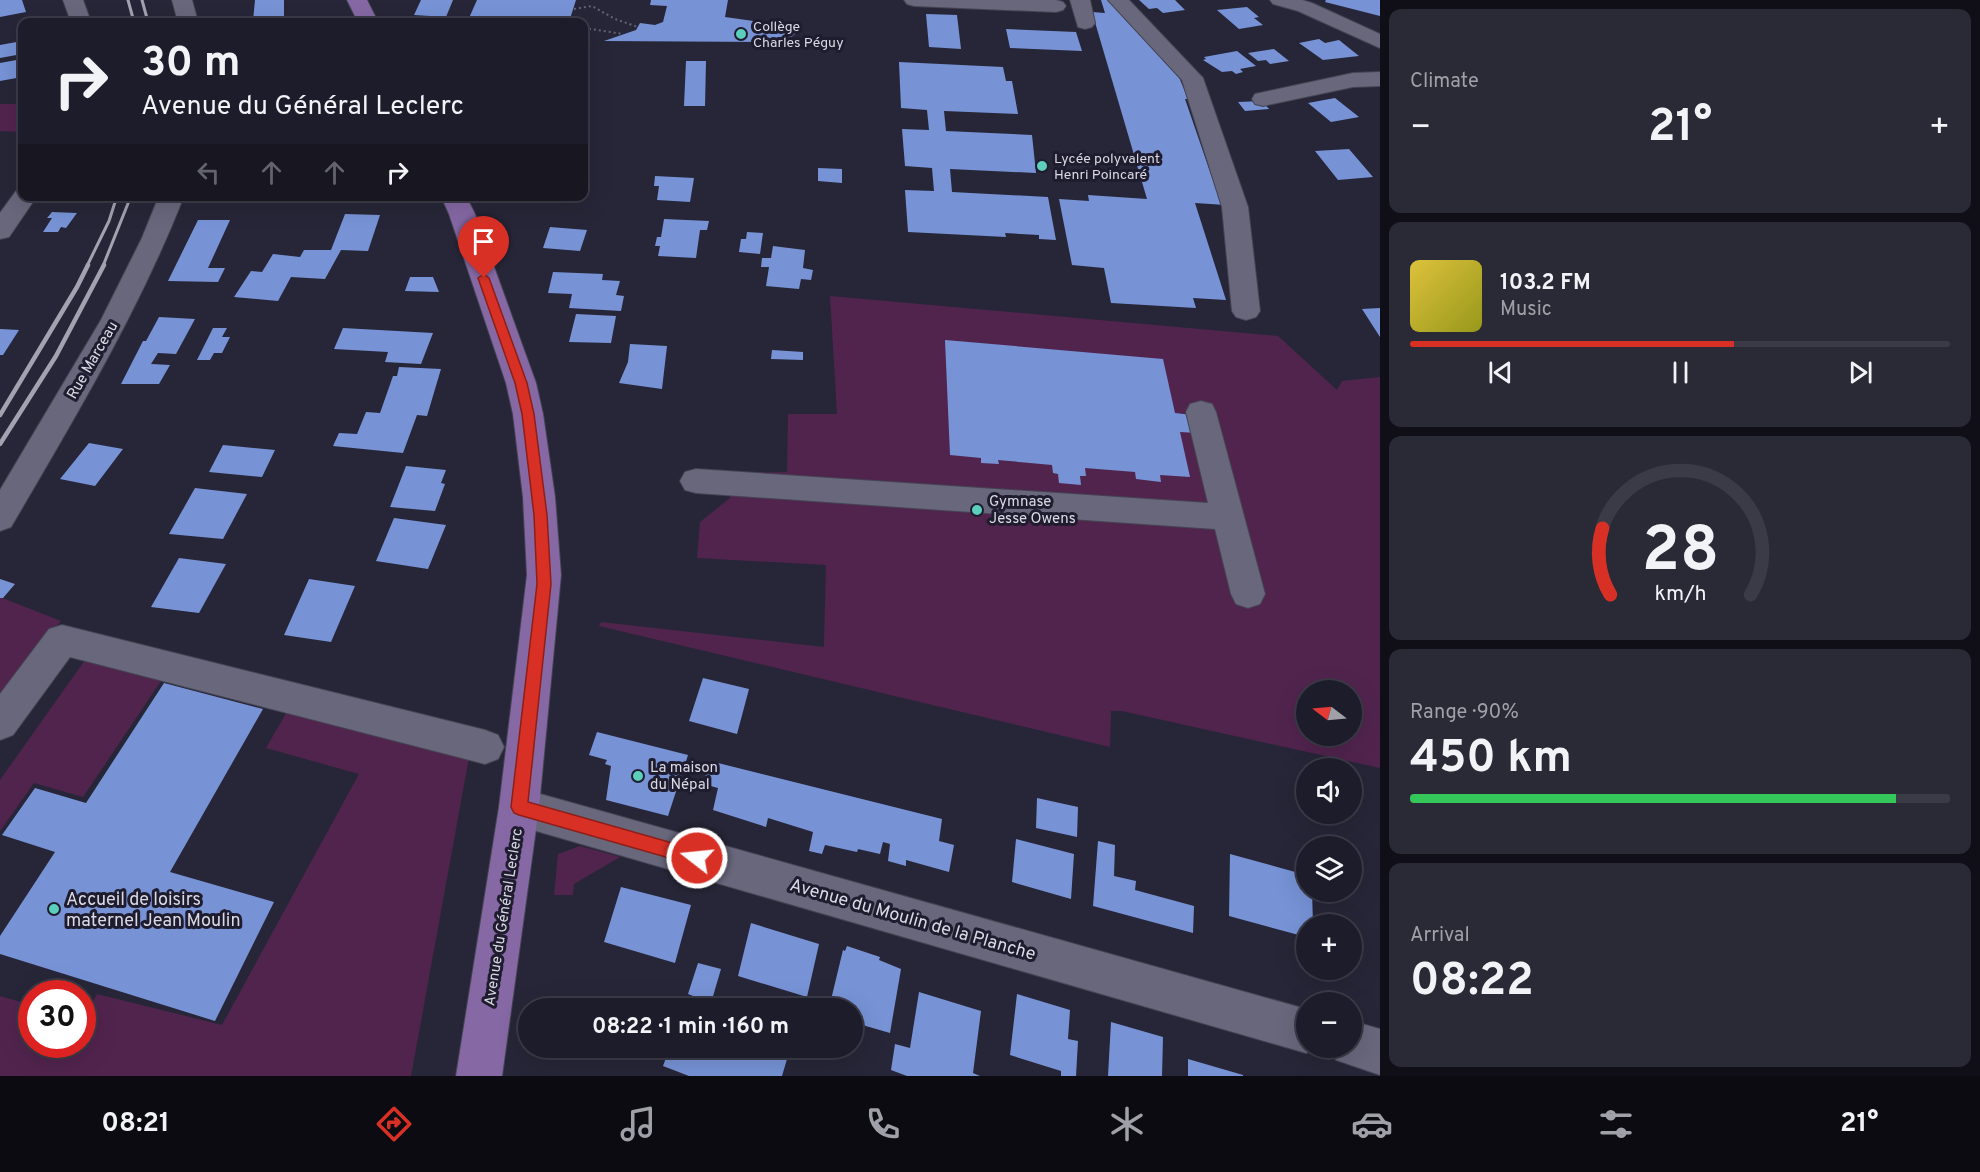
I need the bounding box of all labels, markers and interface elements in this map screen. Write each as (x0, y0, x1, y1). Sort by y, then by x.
place label: Collège Charles Péguy (753, 19, 844, 52)
marker: Collège Charles Péguy (734, 27, 748, 41)
text: 30 m (141, 38, 240, 91)
icon: right (42, 42, 120, 120)
text: Climate (1410, 69, 1479, 95)
text: Avenue du Général Leclerc (141, 90, 464, 124)
text: 21° (1648, 100, 1712, 157)
text: − (1410, 108, 1431, 150)
text: + (1929, 108, 1950, 150)
place label: Lycée polyvalent Henri Poincaré (1054, 151, 1160, 184)
icon: left (192, 156, 225, 189)
icon: ahead (255, 156, 288, 189)
icon: ahead (318, 156, 351, 189)
icon: right (381, 156, 414, 189)
marker: Lycée polyvalent Henri Poincaré (1035, 159, 1049, 173)
pin (458, 216, 509, 278)
icon: arrive (467, 225, 500, 258)
text: 103.2 FM (1500, 270, 1591, 297)
text: Music (1500, 297, 1552, 323)
street label: Rue Marceau (63, 318, 123, 403)
icon: previous (1484, 356, 1517, 389)
icon: pause (1664, 356, 1697, 389)
icon: next (1844, 356, 1877, 389)
place label: Gymnase Jesse Owens (989, 493, 1076, 529)
marker: Gymnase Jesse Owens (970, 503, 984, 517)
text: 28 (1641, 514, 1719, 593)
text: km/h (1654, 581, 1706, 608)
north arrow (1296, 680, 1362, 746)
map controls (1296, 680, 1362, 1058)
text: Range · 90% (1410, 700, 1519, 726)
text: 450 km (1410, 731, 1572, 788)
button: sound (1296, 758, 1362, 824)
place label: La maison du Népal (650, 759, 718, 795)
marker: La maison du Népal (631, 769, 645, 783)
position arrow (665, 826, 729, 890)
street label: Avenue du Général Leclerc (481, 827, 528, 1007)
button: layers (1296, 836, 1362, 902)
street label: Avenue du Moulin de la Planche (787, 874, 1038, 967)
place label: Accueil de loisirs maternel Jean Moulin (66, 889, 241, 933)
marker: Accueil de loisirs maternel Jean Moulin (47, 902, 61, 916)
button: + (1296, 914, 1362, 980)
text: Arrival (1410, 923, 1470, 949)
text: 08:22 (1410, 954, 1534, 1011)
speed limit sign: 30 (18, 980, 96, 1058)
button: − (1296, 992, 1362, 1058)
text: 08:22 · 1 min · 160 m (592, 1014, 789, 1041)
icon: directions (373, 1103, 415, 1145)
icon: music (617, 1103, 659, 1145)
icon: phone (862, 1103, 904, 1145)
icon: climate (1106, 1103, 1148, 1145)
icon: car (1351, 1103, 1393, 1145)
icon: filters (1595, 1103, 1637, 1145)
text: 08:21 (101, 1107, 170, 1141)
text: 21° (1840, 1107, 1879, 1141)

